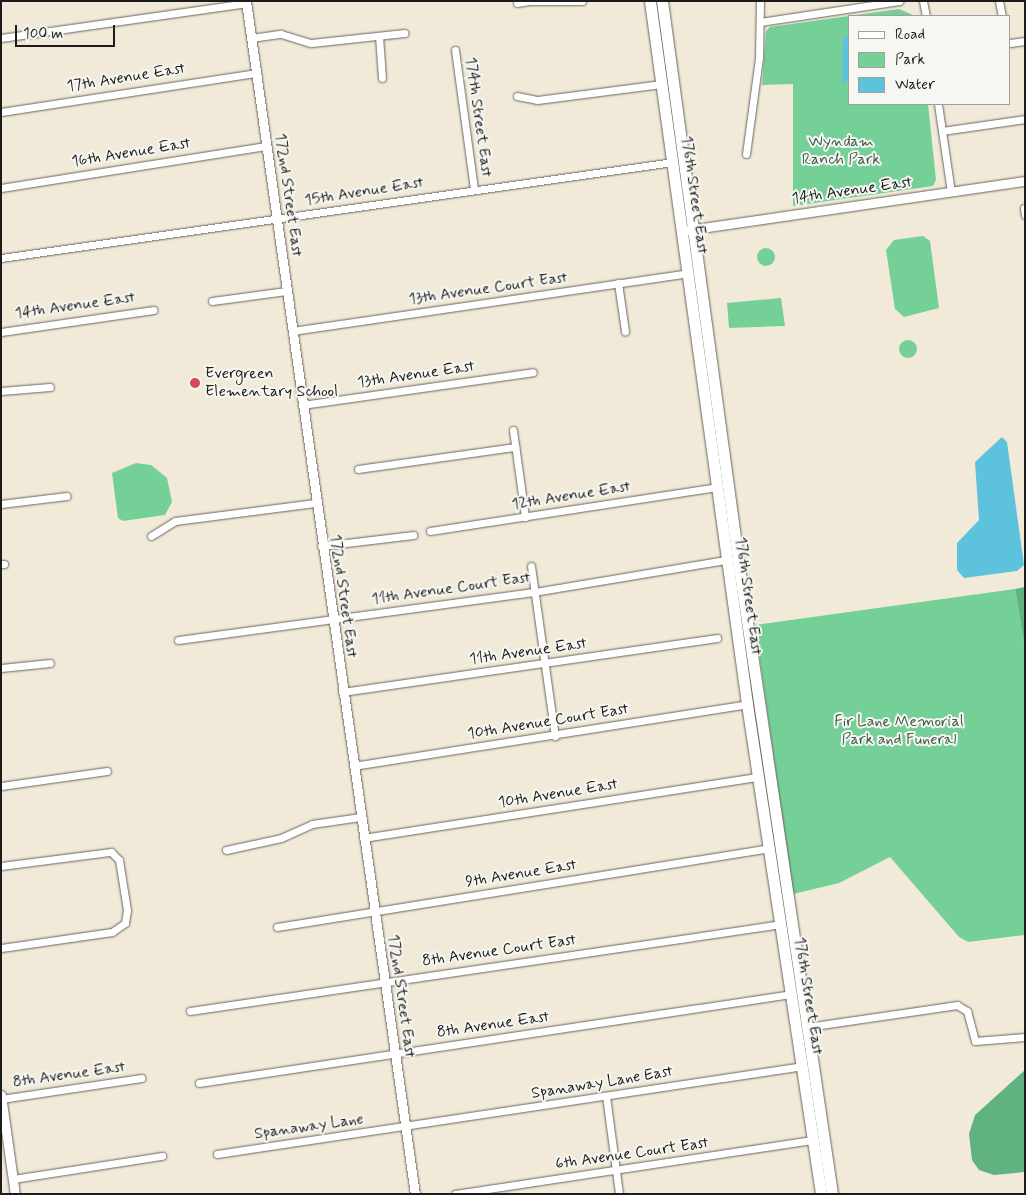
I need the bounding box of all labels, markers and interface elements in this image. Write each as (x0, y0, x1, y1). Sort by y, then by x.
scale bar (18, 15, 118, 47)
legend (848, 15, 1011, 105)
text: 100 m (23, 24, 63, 44)
text: Road (895, 25, 925, 45)
text: Park (895, 50, 925, 70)
street label: 174th Street East (460, 56, 496, 178)
street label: 17th Avenue East (67, 59, 185, 97)
text: Water (895, 75, 935, 95)
park label: Wyndam Ranch Park (802, 132, 880, 170)
street label: 172nd Street East (270, 133, 306, 257)
street label: 16th Avenue East (72, 134, 190, 172)
street label: 176th Street East (676, 135, 712, 255)
street label: 15th Avenue East (305, 173, 423, 211)
street label: 14th Avenue East (793, 173, 911, 209)
street label: 13th Avenue Court East (409, 269, 567, 309)
street label: 14th Avenue East (16, 288, 134, 324)
street label: 13th Avenue East (358, 358, 474, 392)
place label: Evergreen Elementary School (205, 364, 338, 402)
marker: Evergreen Elementary School (189, 377, 201, 389)
street label: 12th Avenue East (512, 477, 630, 515)
street label: 172nd Street East (325, 534, 361, 658)
street label: 176th Street East (730, 536, 766, 656)
street label: 11th Avenue Court East (372, 569, 530, 609)
street label: 11th Avenue East (470, 635, 586, 669)
street label: 10th Avenue Court East (468, 700, 628, 744)
park label: Fir Lane Memorial Park and Funeral (834, 712, 964, 750)
street label: 10th Avenue East (499, 775, 617, 813)
street label: 9th Avenue East (466, 856, 576, 892)
street label: 8th Avenue Court East (422, 931, 576, 971)
street label: 172nd Street East (383, 934, 419, 1058)
street label: 176th Street East (789, 936, 827, 1056)
street label: 8th Avenue East (437, 1008, 549, 1042)
street label: 8th Avenue East (13, 1058, 125, 1092)
street label: Spanaway Lane East (529, 1062, 675, 1104)
street label: Spanaway Lane (252, 1110, 366, 1144)
street label: 6th Avenue Court East (556, 1134, 708, 1174)

